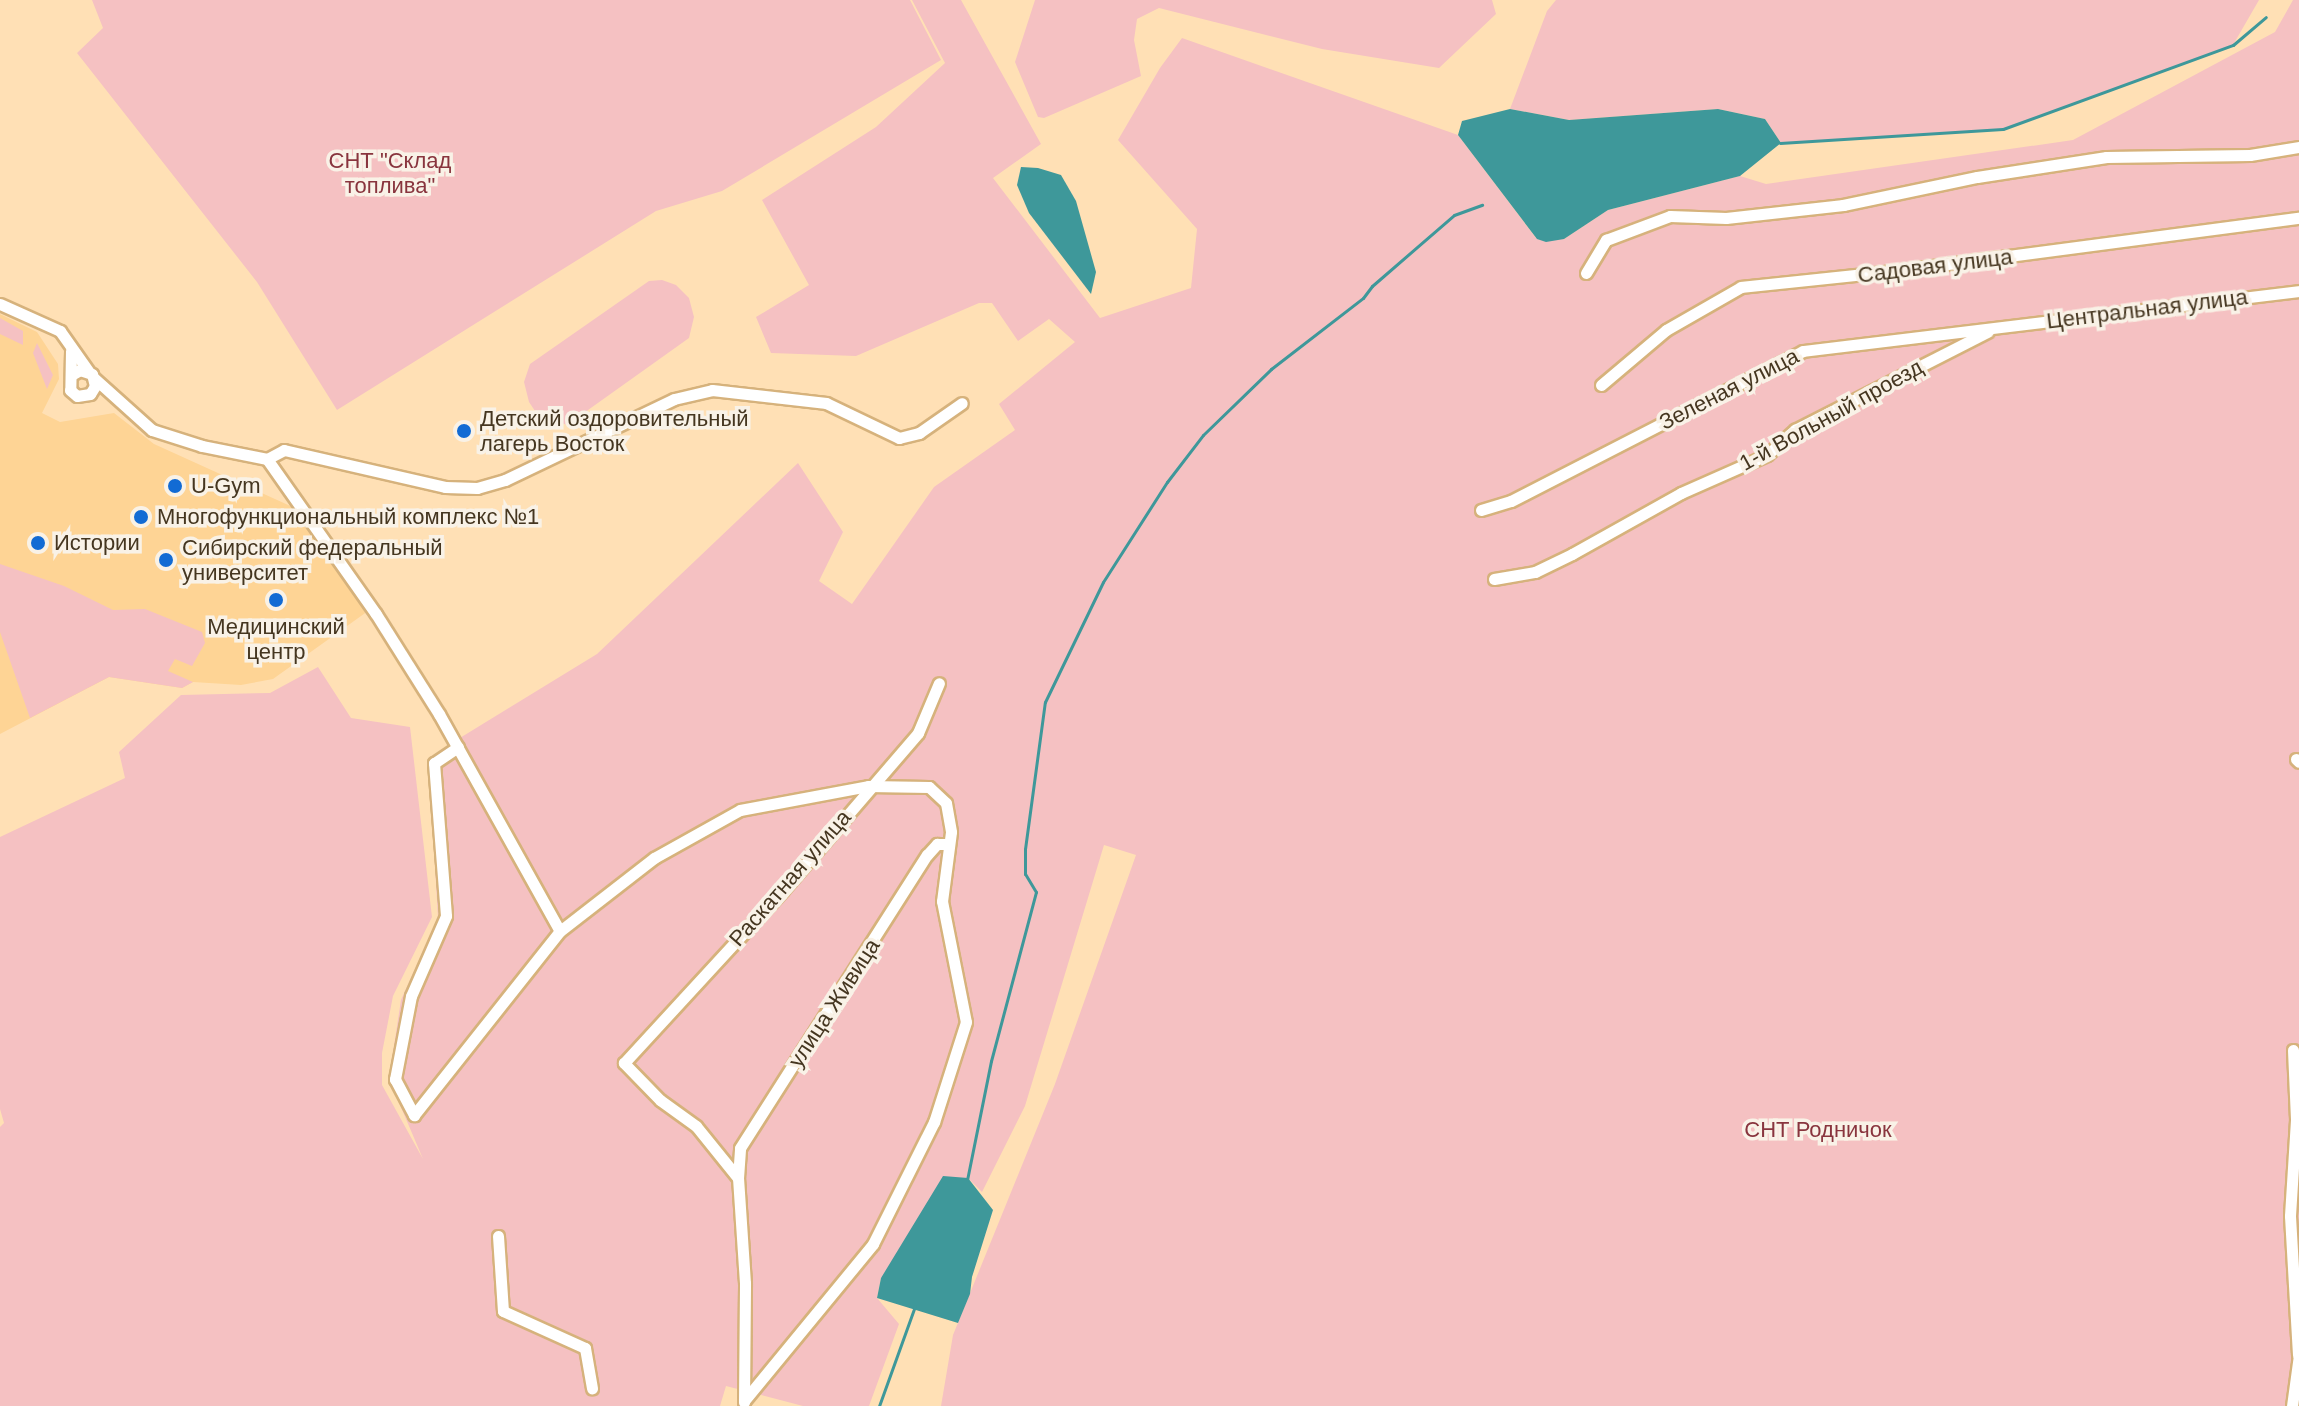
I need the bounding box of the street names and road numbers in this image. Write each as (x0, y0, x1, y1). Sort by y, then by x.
street label: Садовая улица (1856, 243, 2014, 289)
street label: Центральная улица (2045, 284, 2249, 334)
street label: Зеленая улица (1655, 343, 1803, 435)
street label: 1-й Вольный проезд (1735, 354, 1927, 476)
street label: Раскатная улица (724, 804, 856, 952)
street label: улица Живица (783, 934, 885, 1072)

